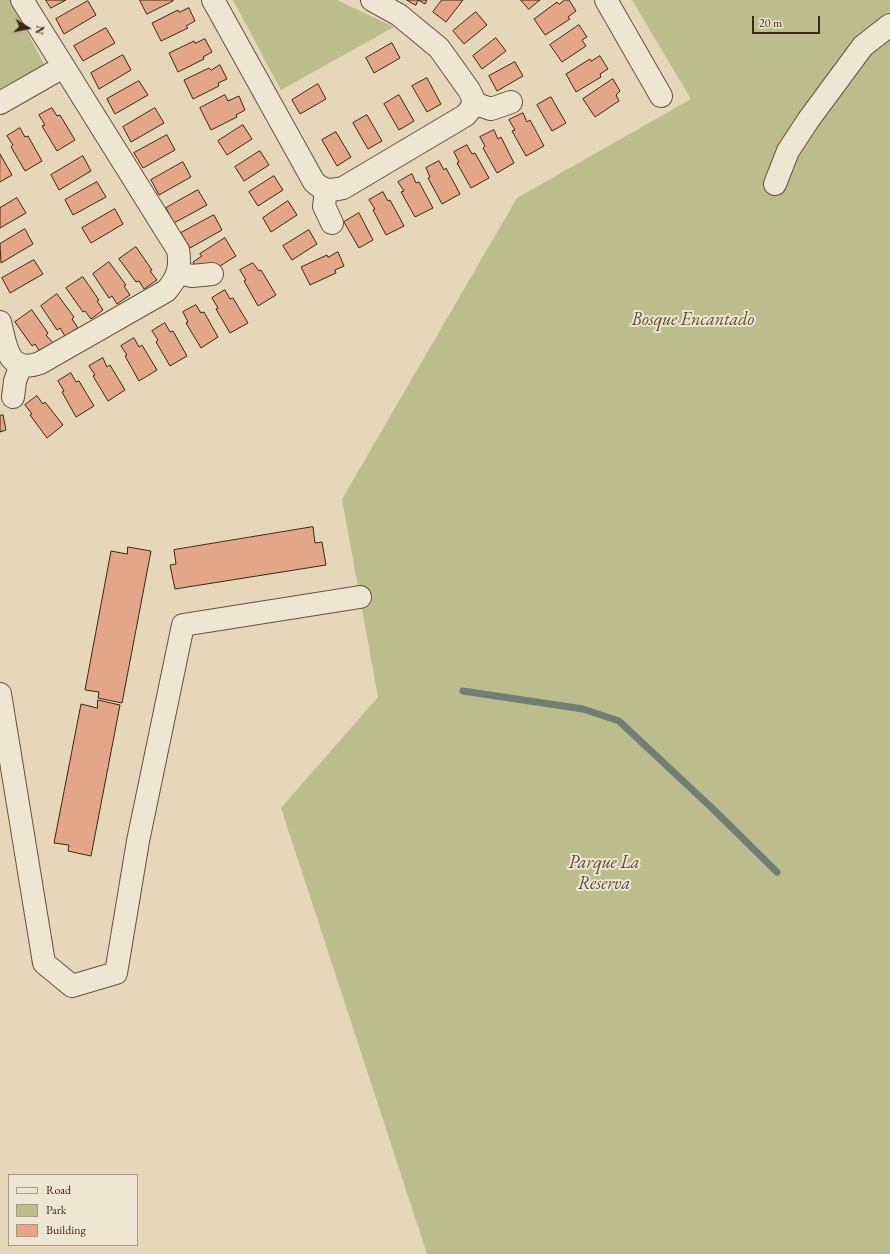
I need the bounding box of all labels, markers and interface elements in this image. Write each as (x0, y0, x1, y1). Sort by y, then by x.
north arrow (8, 8, 48, 48)
scale bar (754, 8, 822, 34)
text: 20 m (759, 15, 782, 31)
text: N (32, 24, 47, 36)
park label: Bosque Encantado (632, 309, 754, 331)
park label: Parque La Reserva (568, 852, 640, 894)
legend (8, 1174, 138, 1246)
text: Road (46, 1182, 71, 1198)
text: Park (46, 1202, 66, 1218)
text: Building (46, 1222, 86, 1238)

